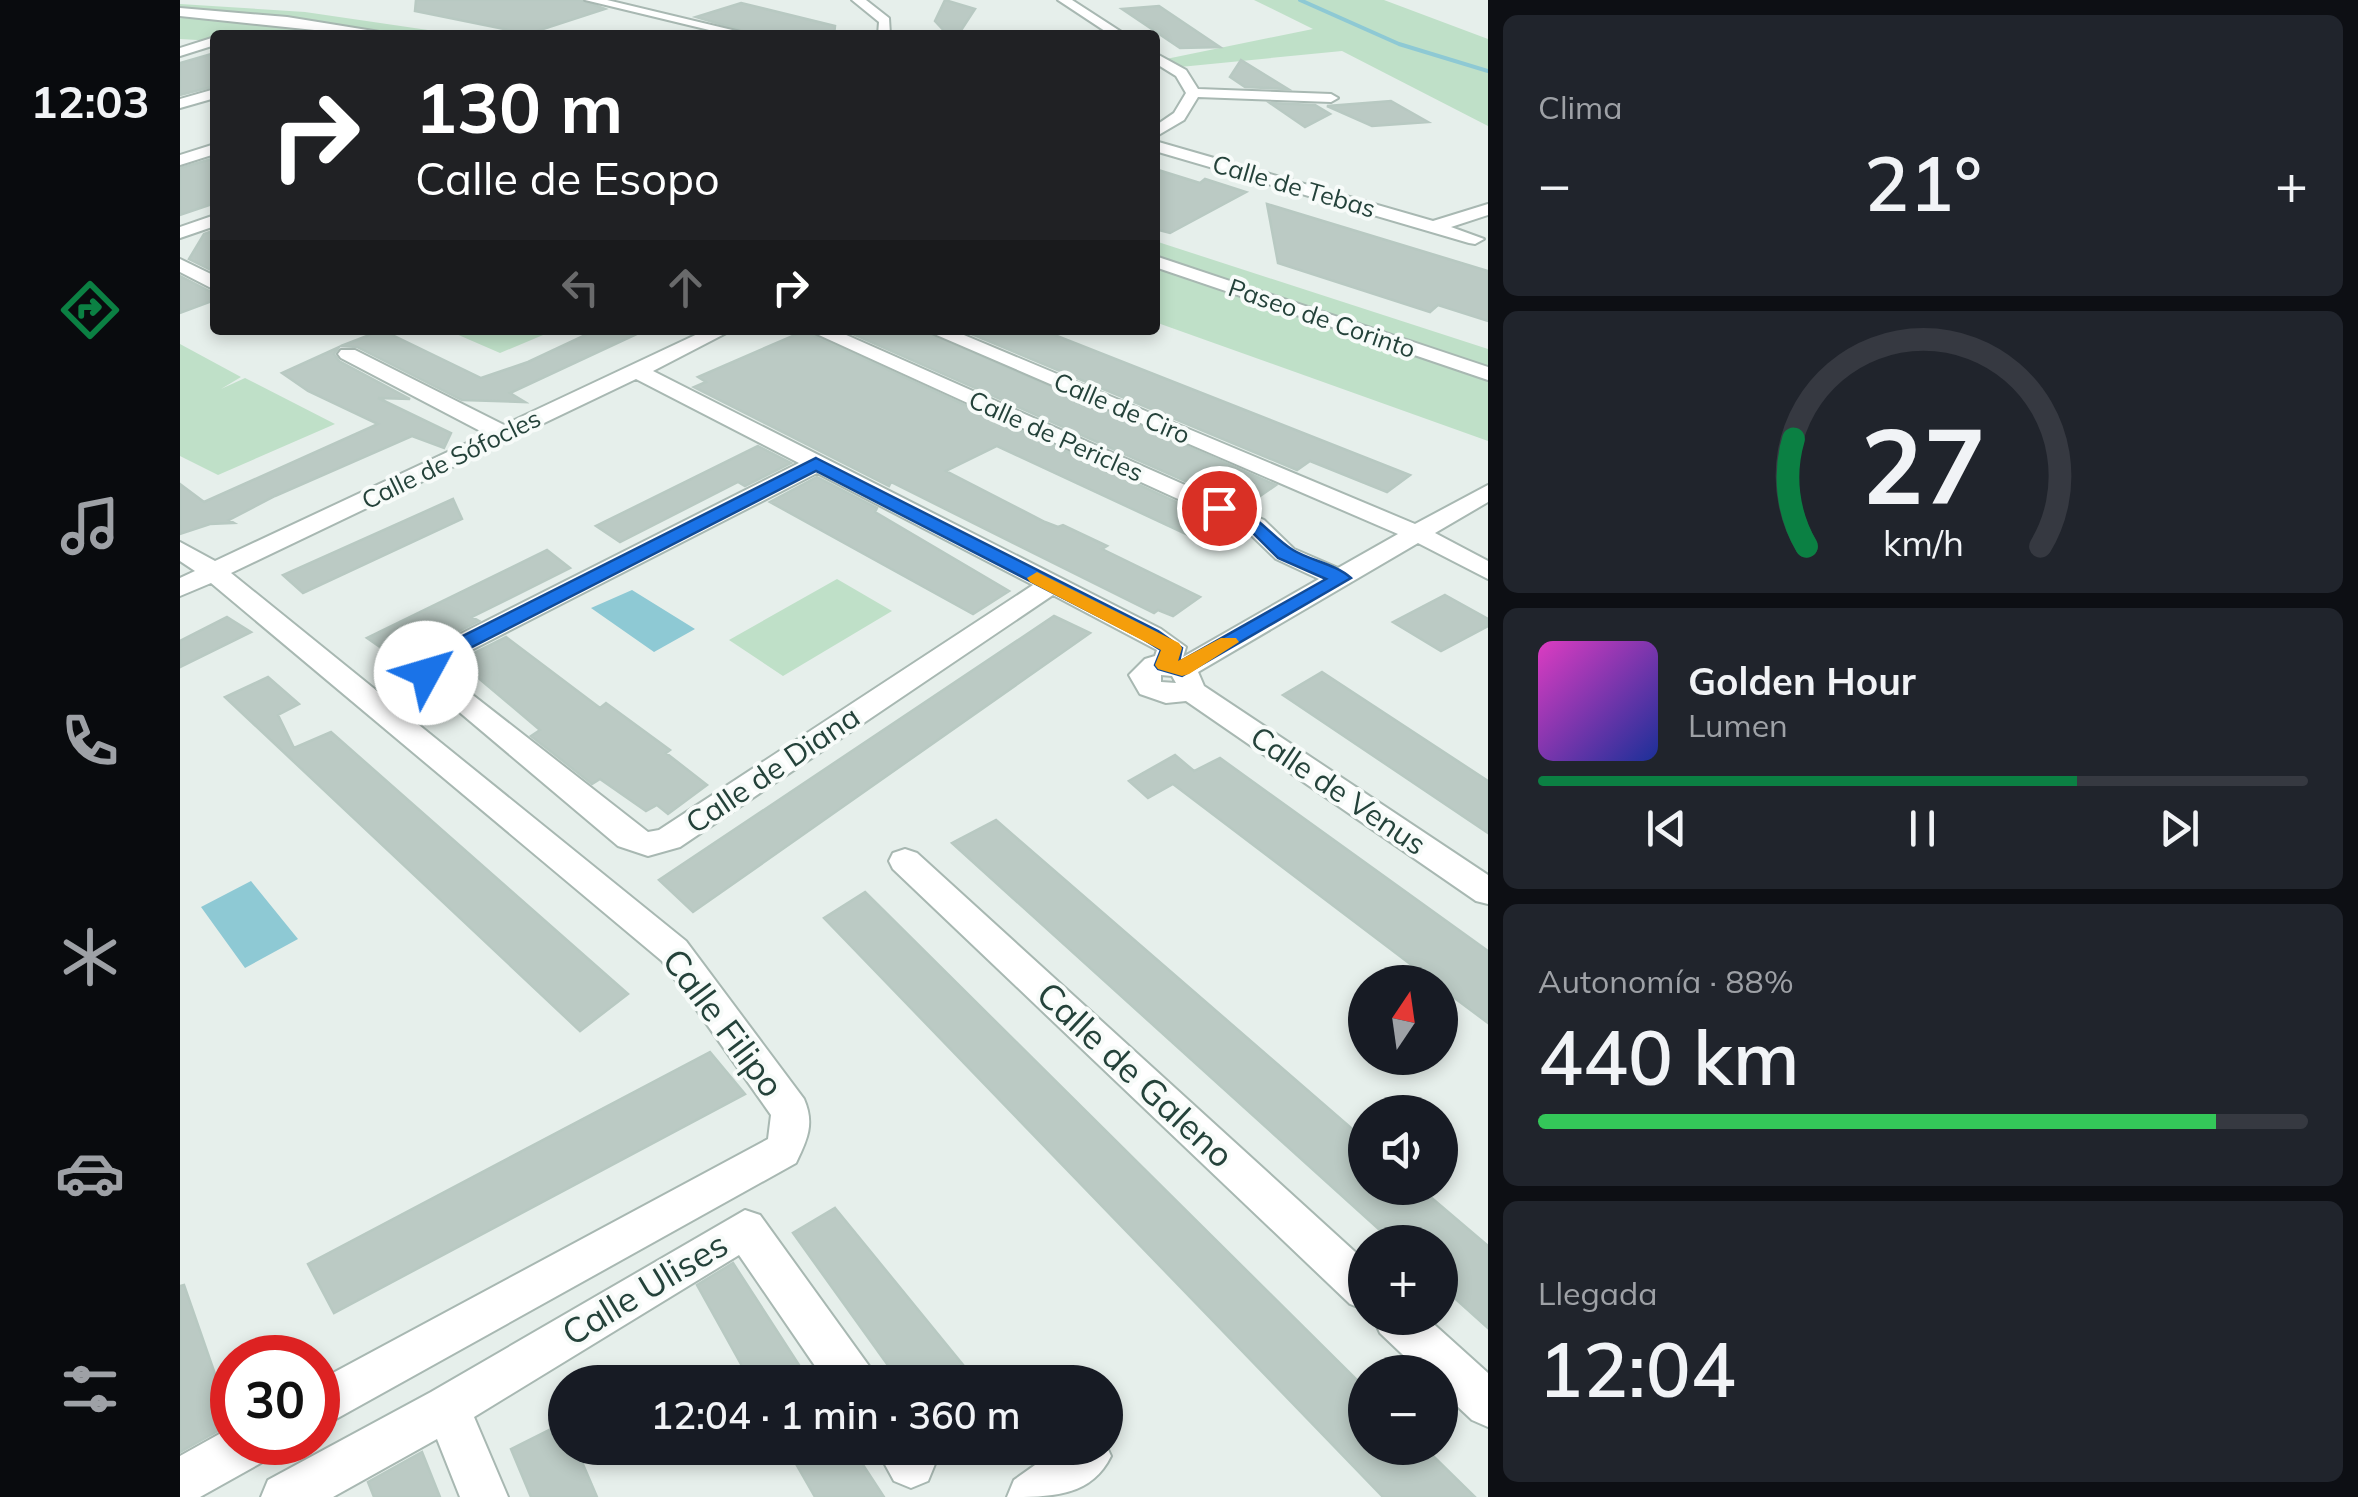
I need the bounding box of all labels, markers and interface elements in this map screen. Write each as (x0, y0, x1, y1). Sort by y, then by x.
text: 130 m (415, 63, 623, 151)
icon: right (250, 70, 380, 200)
text: 12:03 (30, 73, 150, 129)
text: Clima (1538, 87, 1622, 127)
text: 21° (1864, 136, 1982, 230)
street label: Calle de Tebas (1209, 147, 1379, 224)
text: − (1538, 149, 1571, 218)
text: + (2275, 149, 2308, 218)
text: Calle de Esopo (415, 150, 720, 206)
icon: left (553, 260, 608, 315)
icon: ahead (658, 260, 713, 315)
icon: right (763, 260, 818, 315)
street label: Paseo de Corinto (1225, 271, 1420, 364)
icon: directions (55, 275, 125, 345)
street label: Calle de Ciro (1049, 365, 1195, 450)
street label: Calle de Pericles (964, 383, 1148, 488)
text: 27 (1861, 399, 1985, 530)
street label: Calle de Sófocles (356, 402, 545, 515)
pin (1177, 466, 1262, 551)
icon: arrive (1192, 481, 1247, 536)
icon: music (55, 491, 125, 561)
text: km/h (1883, 520, 1963, 565)
position arrow (374, 621, 478, 725)
text: Golden Hour (1688, 657, 1916, 705)
street label: Calle de Diana (678, 697, 867, 841)
text: Lumen (1688, 705, 1788, 745)
icon: phone (55, 706, 125, 776)
street label: Calle de Venus (1243, 717, 1434, 863)
icon: previous (1639, 801, 1694, 856)
icon: pause (1895, 801, 1950, 856)
icon: next (2152, 801, 2207, 856)
icon: climate (55, 922, 125, 992)
street label: Calle Filipo (654, 939, 794, 1105)
text: Autonomía · 88% (1538, 961, 1794, 1001)
north arrow (1348, 965, 1458, 1075)
map controls (1348, 965, 1458, 1465)
street label: Calle de Galeno (1028, 972, 1243, 1177)
text: 440 km (1538, 1010, 1800, 1104)
button: sound (1348, 1095, 1458, 1205)
icon: car (55, 1138, 125, 1208)
street label: Calle Ulises (554, 1222, 735, 1355)
button: + (1348, 1225, 1458, 1335)
text: Llegada (1538, 1273, 1657, 1313)
text: 12:04 (1538, 1322, 1736, 1416)
speed limit sign: 30 (210, 1335, 340, 1465)
icon: filters (55, 1354, 125, 1424)
button: − (1348, 1355, 1458, 1465)
text: 12:04 · 1 min · 360 m (650, 1391, 1021, 1439)

